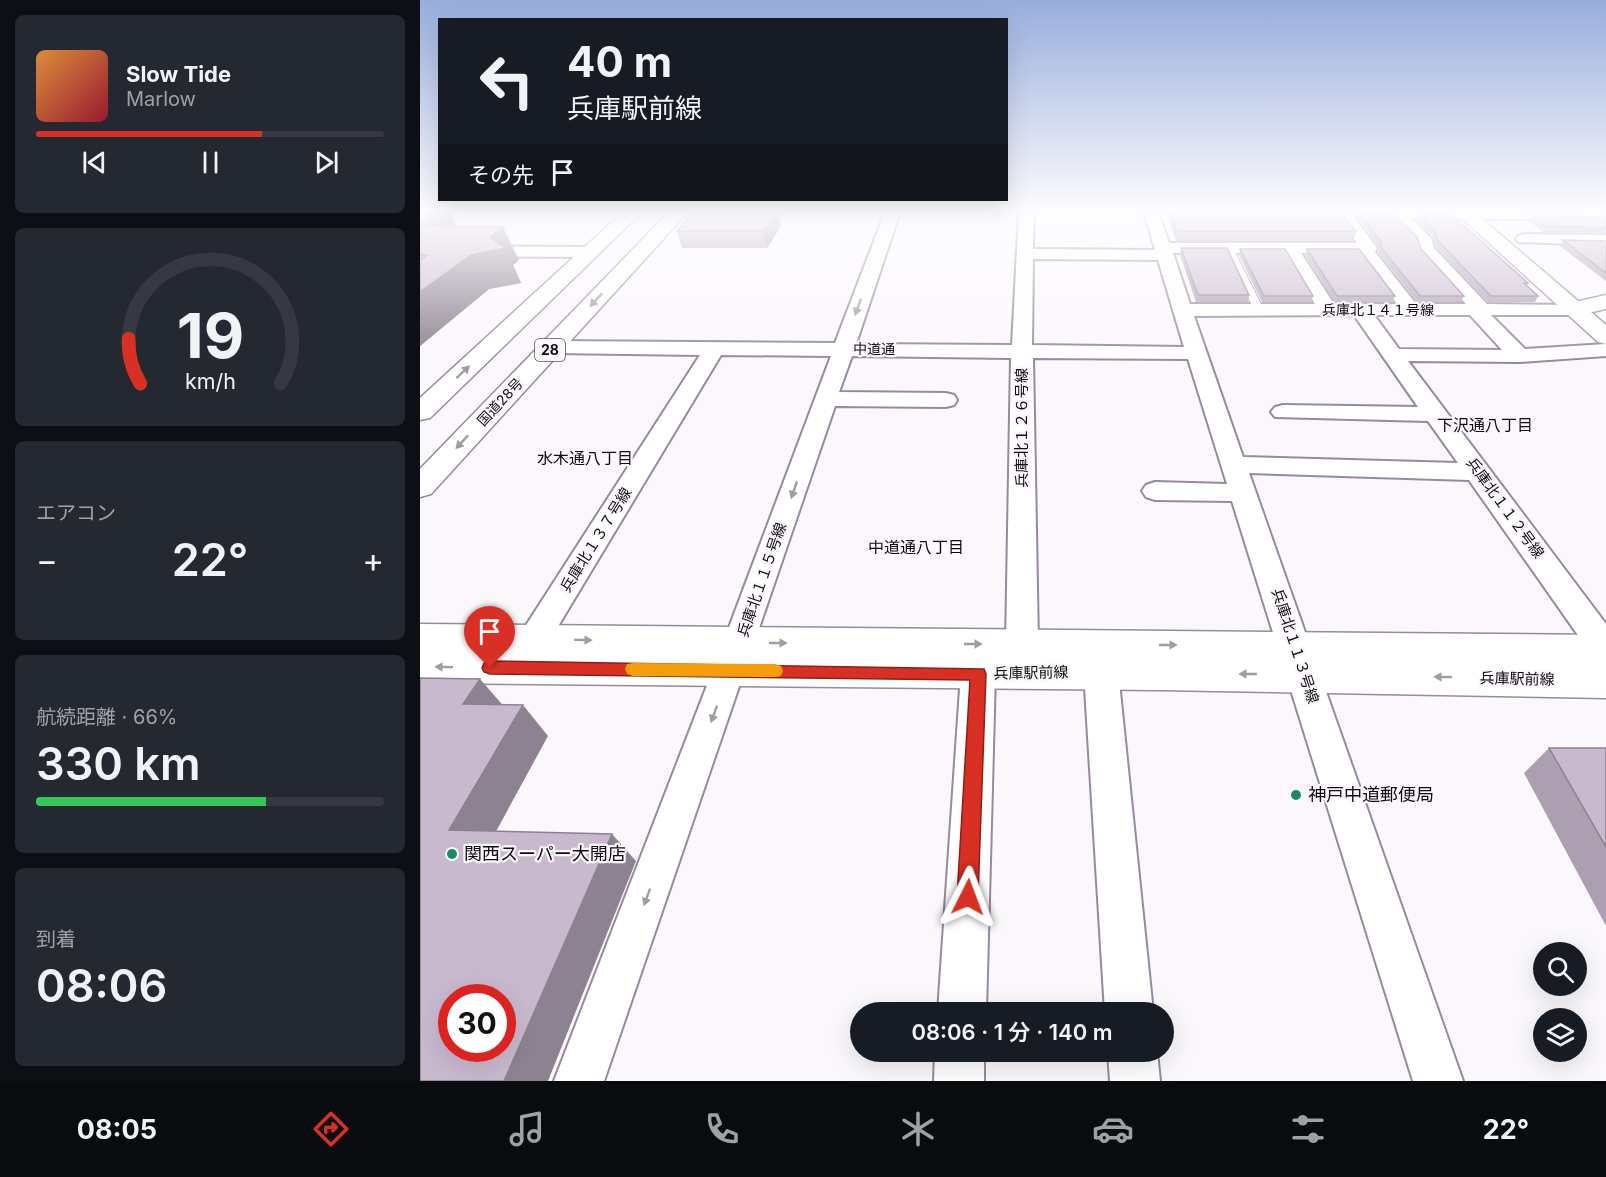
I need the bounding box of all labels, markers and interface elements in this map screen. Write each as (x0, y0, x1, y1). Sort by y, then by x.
text: 40 m (567, 36, 672, 87)
icon: left (468, 42, 546, 120)
text: Slow Tide (126, 61, 231, 87)
text: Marlow (126, 87, 196, 111)
text: 兵庫駅前線 (567, 92, 702, 125)
icon: previous (78, 146, 111, 179)
icon: pause (194, 146, 227, 179)
icon: next (310, 146, 343, 179)
icon: arrive (546, 156, 579, 189)
text: その先 (468, 162, 534, 188)
one-way arrow (589, 293, 603, 307)
text: 19 (176, 298, 244, 373)
one-way arrow (853, 298, 863, 316)
street label: 兵庫北１４１号線 (1322, 301, 1434, 318)
road number: 28 (535, 339, 565, 361)
street label: 中道通 (853, 340, 895, 357)
one-way arrow (455, 366, 469, 380)
street label: 兵庫北１２６号線 (1012, 368, 1031, 488)
text: km/h (185, 369, 235, 395)
street label: 国道28号 (473, 374, 526, 429)
district label: 下沢通八丁目 (1437, 415, 1533, 435)
one-way arrow (455, 435, 469, 450)
district label: 水木通八丁目 (537, 448, 633, 468)
street label: 兵庫北１１２号線 (1462, 454, 1548, 562)
one-way arrow (788, 482, 798, 500)
street label: 兵庫北１３７号線 (556, 484, 635, 596)
text: エアコン (36, 501, 116, 525)
street label: 兵庫北１１５号線 (733, 520, 790, 640)
text: 22° (172, 532, 248, 587)
district label: 中道通八丁目 (868, 537, 964, 557)
text: − (36, 540, 58, 580)
text: + (362, 540, 384, 580)
street label: 兵庫北１１３号線 (1268, 586, 1323, 706)
pin (464, 606, 515, 668)
icon: arrive (473, 615, 506, 648)
one-way arrow (574, 635, 593, 645)
one-way arrow (769, 638, 788, 648)
one-way arrow (964, 639, 983, 649)
one-way arrow (1159, 640, 1178, 650)
one-way arrow (434, 662, 453, 672)
street label: 兵庫駅前線 (993, 662, 1069, 683)
street label: 兵庫駅前線 (1479, 668, 1555, 689)
one-way arrow (1238, 669, 1257, 679)
one-way arrow (1433, 673, 1452, 682)
text: 航続距離 · 66% (36, 705, 177, 729)
one-way arrow (708, 705, 718, 723)
text: 330 km (36, 736, 200, 791)
place label: 神戸中道郵便局 (1308, 784, 1434, 805)
marker: 神戸中道郵便局 (1289, 788, 1303, 802)
place label: 関西スーパー大開店 (464, 843, 626, 864)
marker: 関西スーパー大開店 (445, 847, 459, 861)
position arrow (936, 865, 1000, 929)
one-way arrow (641, 888, 651, 906)
text: 到着 (36, 927, 76, 951)
map controls (1533, 942, 1587, 1062)
button: search (1533, 942, 1587, 996)
text: 08:06 (36, 958, 167, 1013)
speed limit sign: 30 (438, 984, 516, 1062)
button: layers (1533, 1008, 1587, 1062)
text: 08:06 · 1 分 · 140 m (911, 1019, 1113, 1045)
icon: directions (310, 1108, 352, 1150)
icon: music (506, 1108, 548, 1150)
icon: phone (701, 1108, 743, 1150)
icon: climate (897, 1108, 939, 1150)
icon: car (1092, 1108, 1134, 1150)
icon: filters (1287, 1108, 1329, 1150)
text: 08:05 (77, 1113, 157, 1146)
text: 22° (1483, 1113, 1529, 1146)

